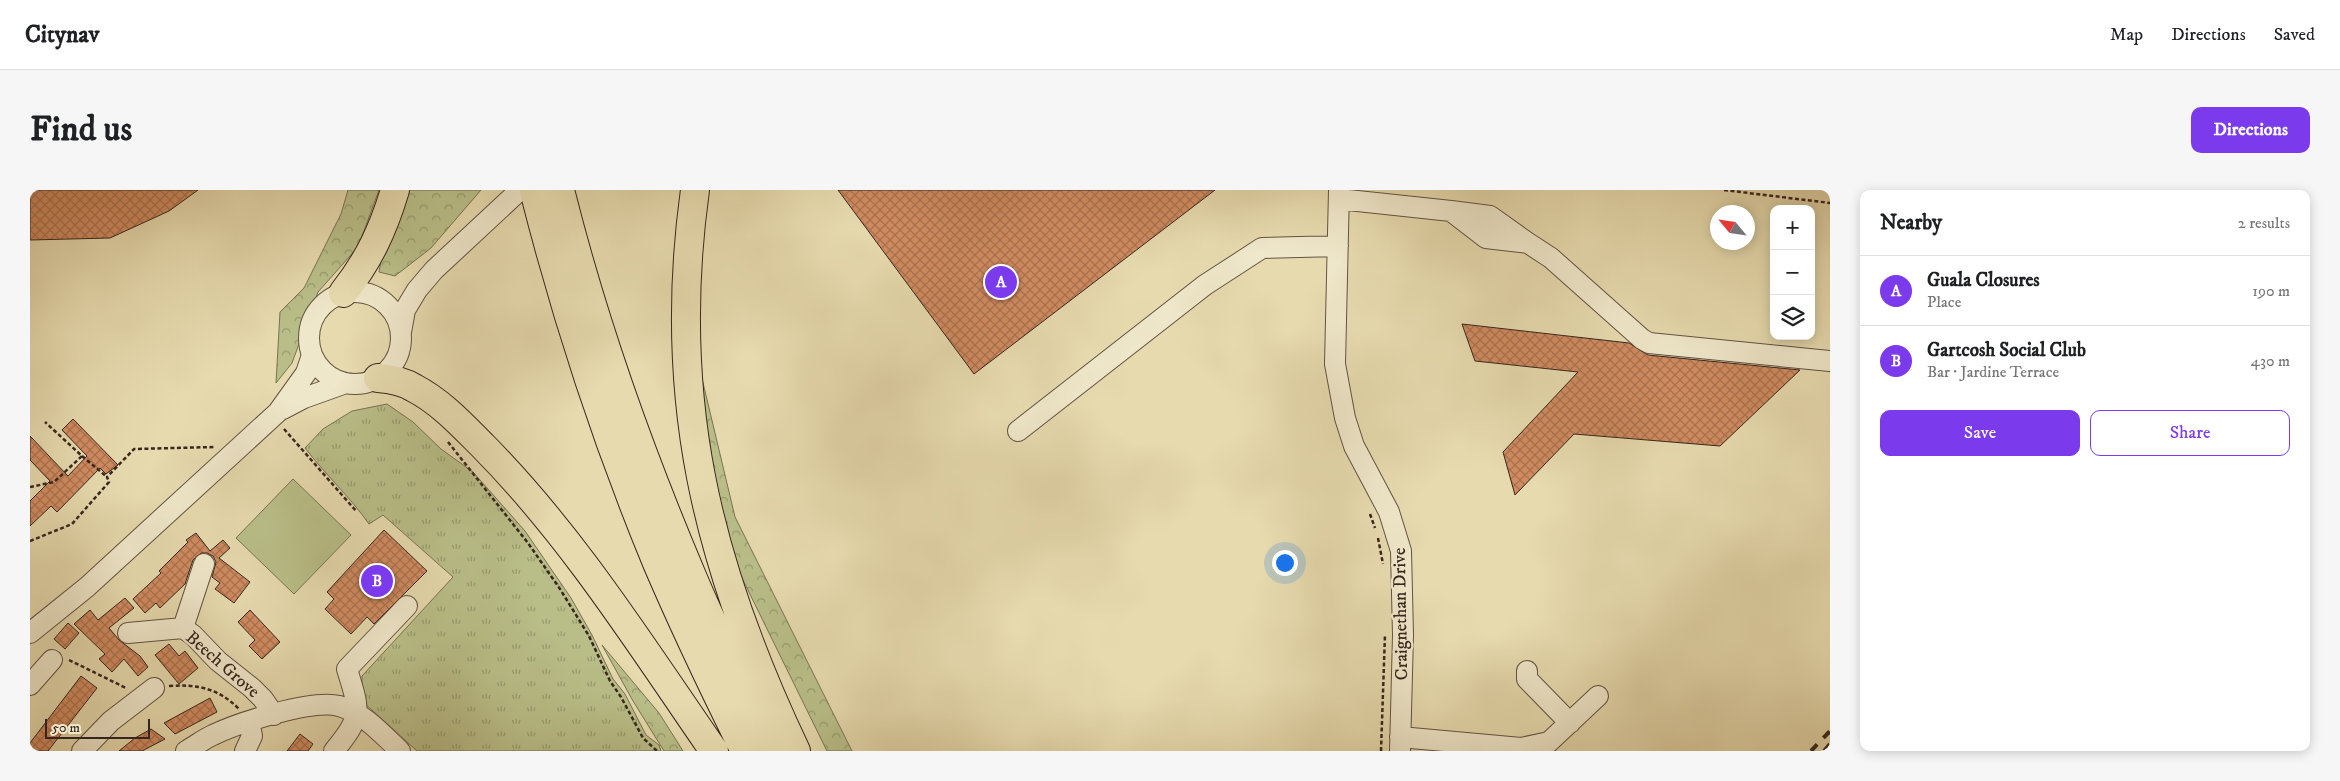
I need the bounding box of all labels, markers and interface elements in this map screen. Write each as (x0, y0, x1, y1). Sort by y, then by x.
text: Citynav (25, 20, 99, 50)
text: Map (2110, 24, 2143, 46)
text: Directions (2171, 24, 2246, 46)
text: Saved (2274, 24, 2315, 46)
button: Directions (2191, 107, 2310, 153)
text: Find us (30, 108, 132, 152)
north arrow (1710, 205, 1755, 250)
map controls (1770, 205, 1815, 340)
button: + (1770, 205, 1815, 250)
text: Nearby (1880, 210, 1942, 236)
text: 2 results (2238, 213, 2290, 233)
button: − (1770, 250, 1815, 295)
pin: A (985, 263, 1017, 301)
text: Guala Closures (1927, 269, 2040, 292)
text: A (1891, 281, 1901, 301)
text: 190 m (2252, 281, 2290, 301)
text: Place (1927, 292, 1961, 312)
button: layers (1770, 295, 1815, 340)
text: Gartcosh Social Club (1927, 339, 2086, 362)
text: B (1891, 351, 1901, 371)
text: 430 m (2251, 351, 2290, 371)
text: Bar · Jardine Terrace (1927, 362, 2059, 382)
button: Save (1880, 410, 2080, 456)
button: Share (2090, 410, 2290, 456)
street label: Craignethan Drive (1389, 547, 1413, 680)
your location (1272, 550, 1298, 576)
pin: B (361, 562, 393, 600)
street label: Beech Grove (181, 627, 264, 703)
scale bar (45, 716, 150, 739)
text: 50 m (52, 719, 80, 737)

